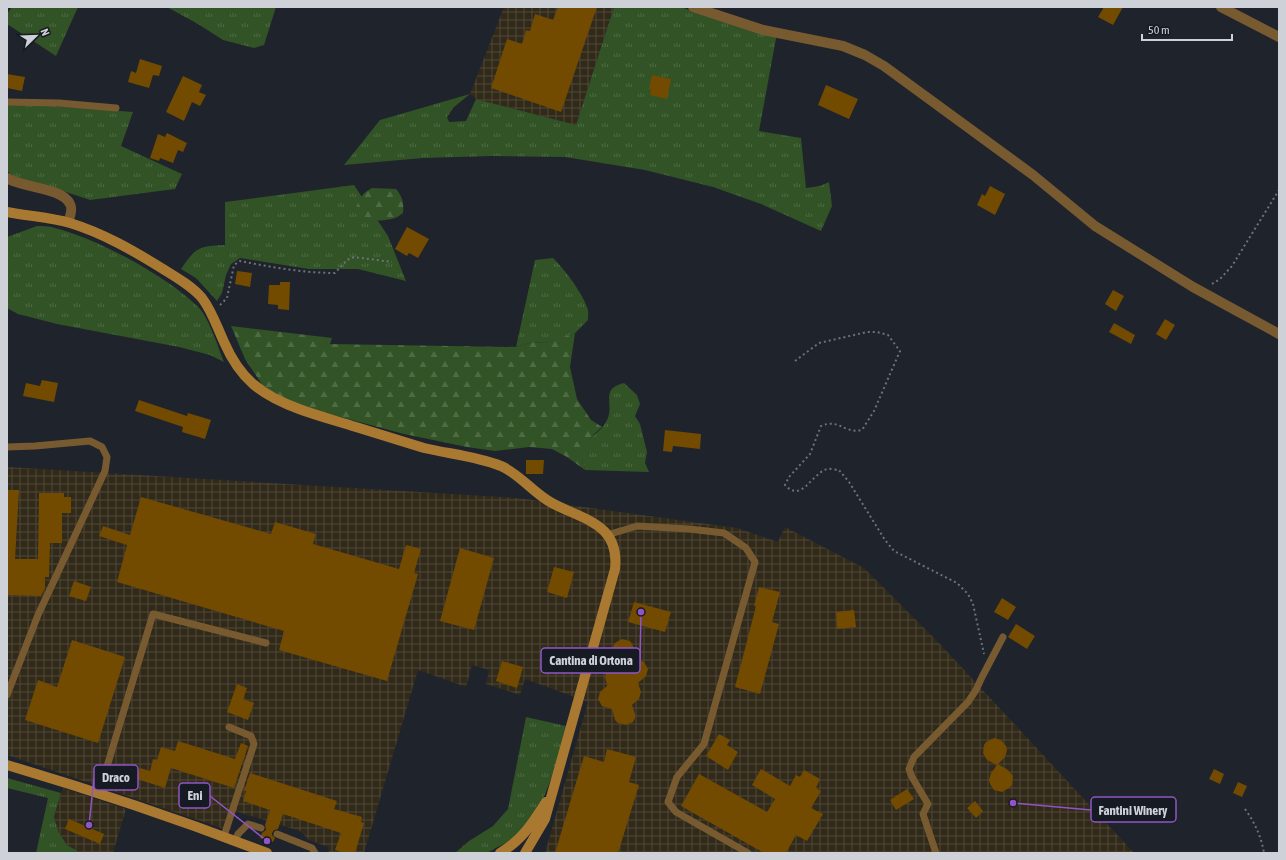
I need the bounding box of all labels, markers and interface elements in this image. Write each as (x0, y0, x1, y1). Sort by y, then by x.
north arrow (16, 16, 56, 56)
scale bar (1142, 16, 1232, 42)
text: 50 m (1148, 23, 1170, 37)
text: N (38, 27, 52, 37)
callout: Cantina di Ortona (541, 648, 640, 673)
text: Cantina di Ortona (549, 653, 633, 668)
callout: Draco (94, 765, 138, 790)
text: Draco (102, 770, 130, 785)
callout: Eni (179, 783, 210, 808)
text: Eni (188, 788, 202, 803)
callout: Fantini Winery (1091, 797, 1176, 822)
text: Fantini Winery (1099, 803, 1168, 818)

